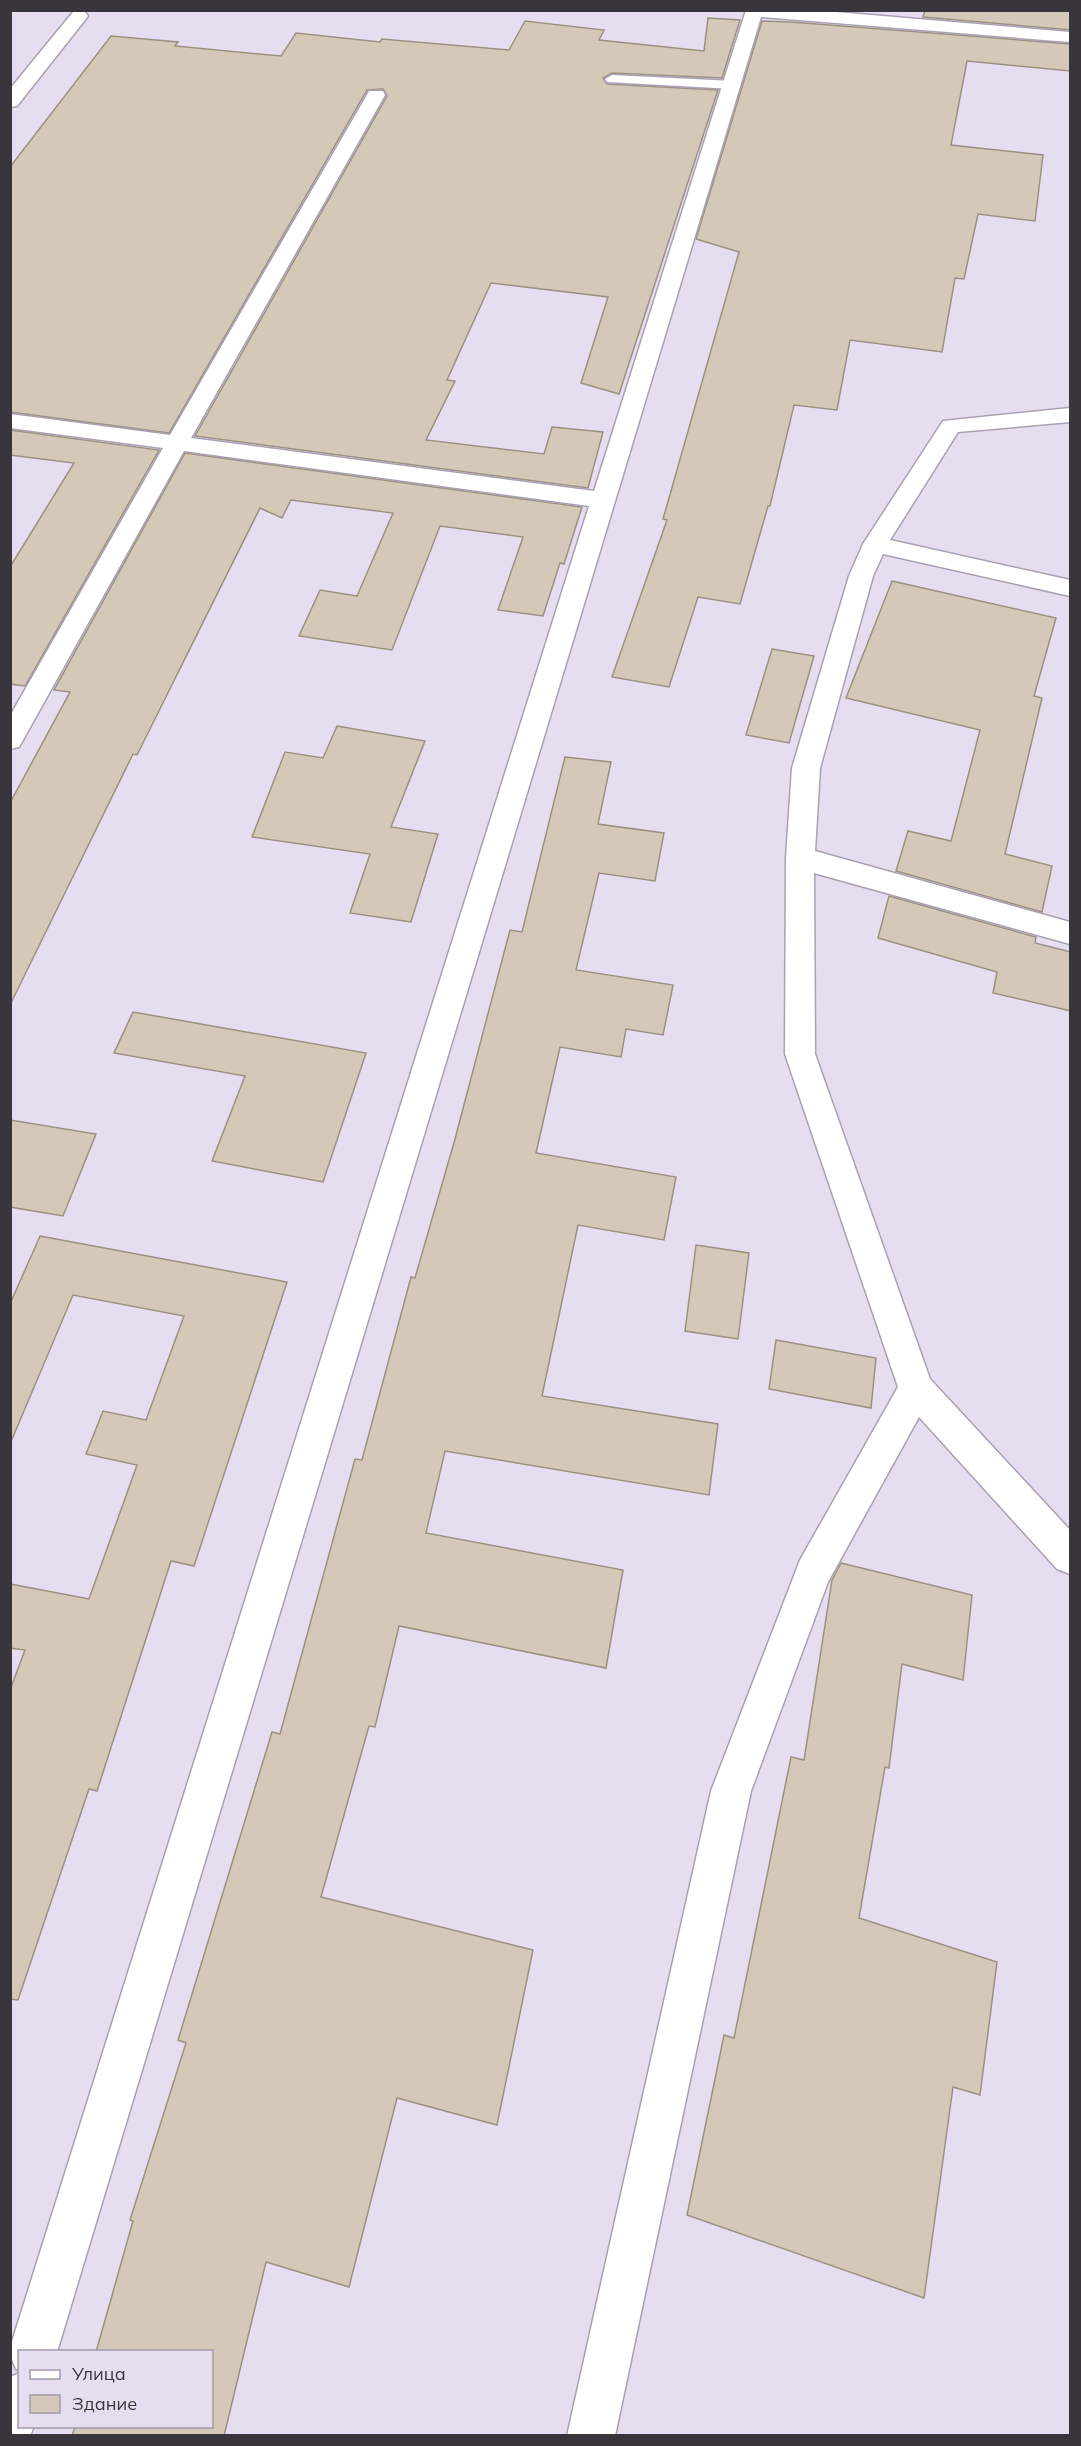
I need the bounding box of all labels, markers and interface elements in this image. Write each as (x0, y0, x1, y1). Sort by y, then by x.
legend (18, 2350, 213, 2428)
text: Улица (71, 2362, 126, 2385)
text: Здание (72, 2392, 137, 2415)

